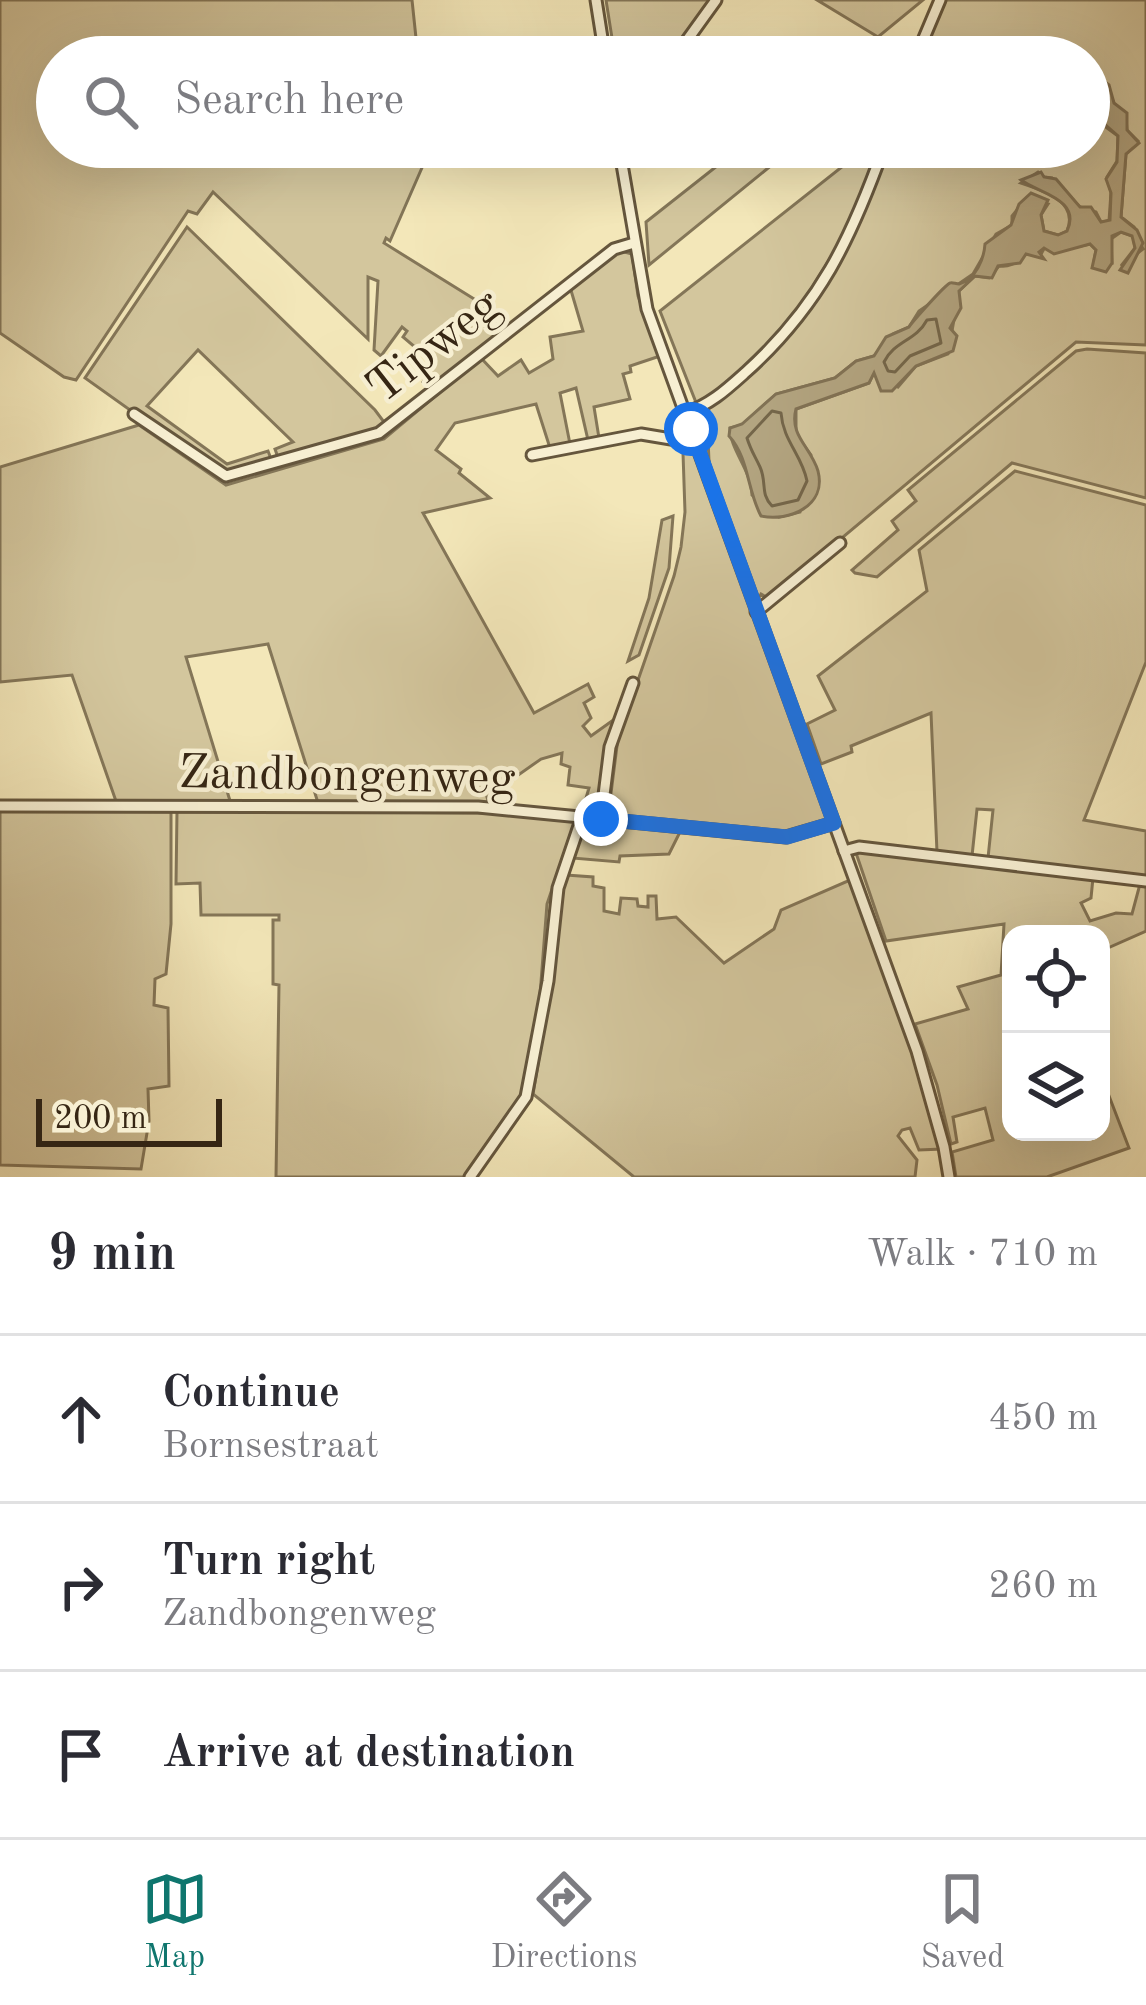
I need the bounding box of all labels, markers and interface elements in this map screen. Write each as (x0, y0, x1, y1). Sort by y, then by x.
search box (36, 36, 1110, 168)
icon: search (78, 69, 144, 135)
text: Search here (174, 79, 404, 124)
street label: Tipweg (359, 281, 510, 414)
route start (664, 402, 718, 456)
street label: Zandbongenweg (178, 750, 516, 804)
route end (574, 792, 628, 846)
map controls (1002, 925, 1110, 1141)
button: locate (1002, 925, 1110, 1033)
button: layers (1002, 1033, 1110, 1141)
scale bar (36, 1093, 222, 1146)
text: 200 m (54, 1103, 147, 1136)
text: 9 min (48, 1230, 176, 1281)
text: Walk · 710 m (867, 1235, 1098, 1274)
text: Continue (162, 1372, 340, 1417)
icon: ahead (48, 1386, 114, 1452)
text: 450 m (988, 1399, 1098, 1438)
text: Bornsestraat (162, 1427, 379, 1466)
text: Turn right (162, 1540, 375, 1585)
icon: right (48, 1554, 114, 1620)
text: 260 m (988, 1567, 1098, 1606)
text: Zandbongenweg (162, 1595, 436, 1634)
icon: arrive (48, 1722, 114, 1788)
text: Arrive at destination (162, 1732, 575, 1777)
tab: Map (142, 1866, 208, 1979)
tab: Directions (491, 1866, 637, 1979)
tab: Saved (920, 1866, 1004, 1979)

